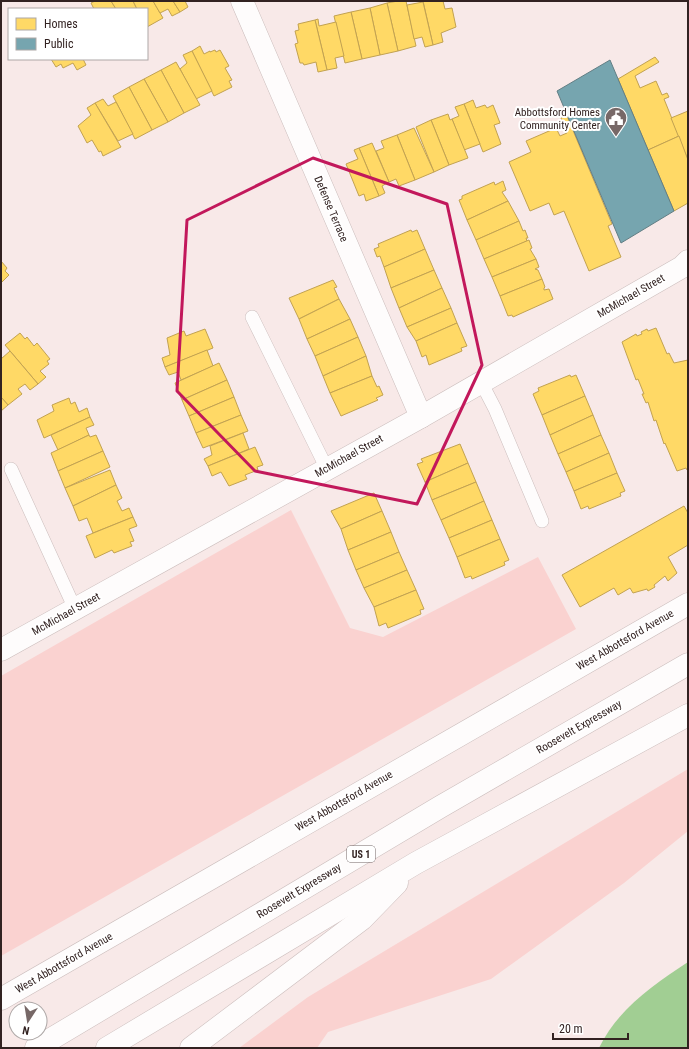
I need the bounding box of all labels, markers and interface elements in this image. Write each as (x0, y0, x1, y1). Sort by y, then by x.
legend (8, 8, 148, 60)
text: Homes (44, 17, 78, 31)
text: Public (44, 37, 74, 51)
public building icon: Abbottsford Homes Community Center (603, 105, 629, 138)
place label: Abbottsford Homes Community Center (515, 106, 601, 132)
street label: Defense Terrace (311, 174, 351, 244)
street label: McMichael Street (595, 271, 667, 321)
street label: McMichael Street (313, 432, 385, 480)
street label: McMichael Street (30, 590, 102, 638)
street label: West Abbottsford Avenue (574, 607, 676, 673)
street label: Roosevelt Expressway (534, 697, 624, 757)
street label: West Abbottsford Avenue (293, 768, 395, 834)
road number: US 1 (347, 846, 375, 862)
street label: Roosevelt Expressway (254, 860, 344, 921)
street label: West Abbottsford Avenue (13, 930, 115, 996)
north arrow (8, 1001, 48, 1041)
scale bar (553, 1015, 628, 1041)
text: 20 m (559, 1022, 583, 1036)
text: N (21, 1023, 31, 1037)

